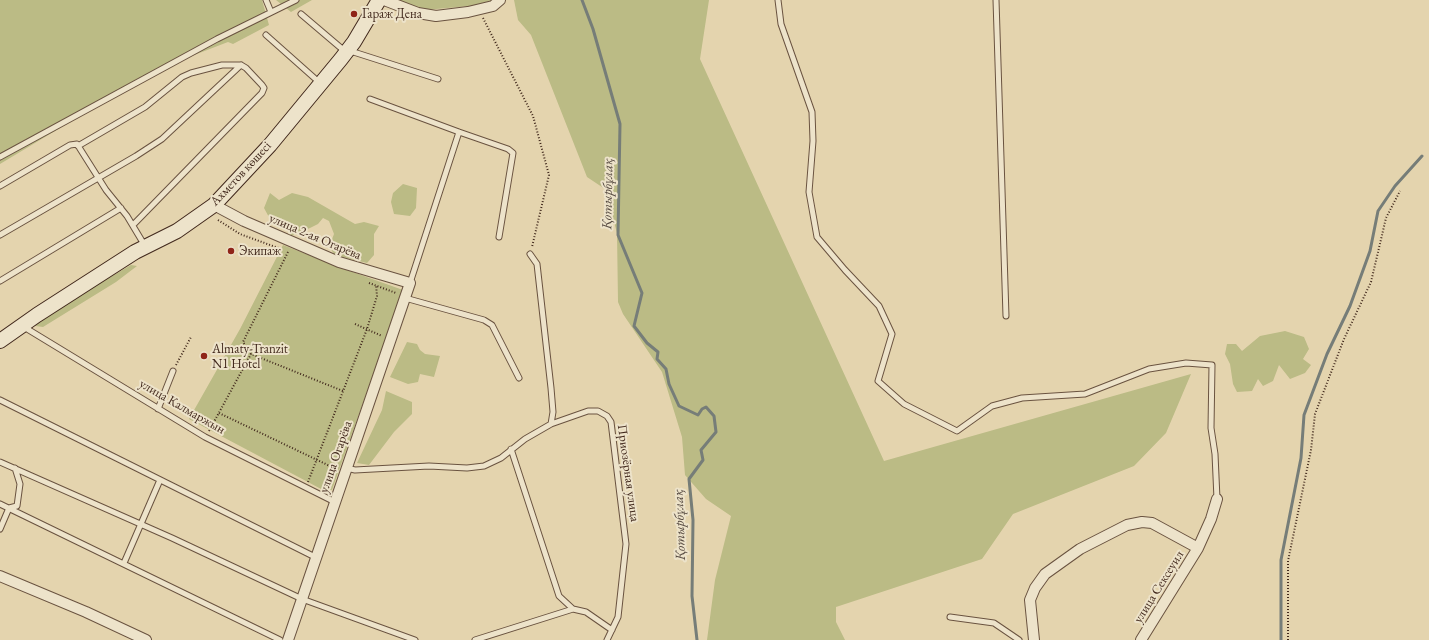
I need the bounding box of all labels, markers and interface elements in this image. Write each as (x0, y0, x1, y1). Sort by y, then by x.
place label: Гараж Дена (362, 6, 422, 22)
marker: Гараж Дена (349, 9, 359, 19)
street label: Ахметов көшесі (207, 139, 275, 209)
water label: Қотырбұлақ (599, 158, 617, 230)
street label: улица 2-ая Огарёва (267, 211, 363, 263)
place label: Экипаж (239, 243, 281, 259)
marker: Экипаж (226, 246, 236, 256)
place label: Almaty-Tranzit N1 Hotel (212, 341, 288, 372)
marker: Almaty-Tranzit N1 Hotel (199, 351, 209, 361)
street label: улица Калмаржын (136, 376, 228, 438)
street label: улица Огарёва (316, 419, 356, 495)
street label: Приозёрная улица (613, 423, 643, 523)
water label: Қотырбұлақ (670, 489, 690, 561)
street label: улица Сексеуил (1131, 548, 1187, 626)

